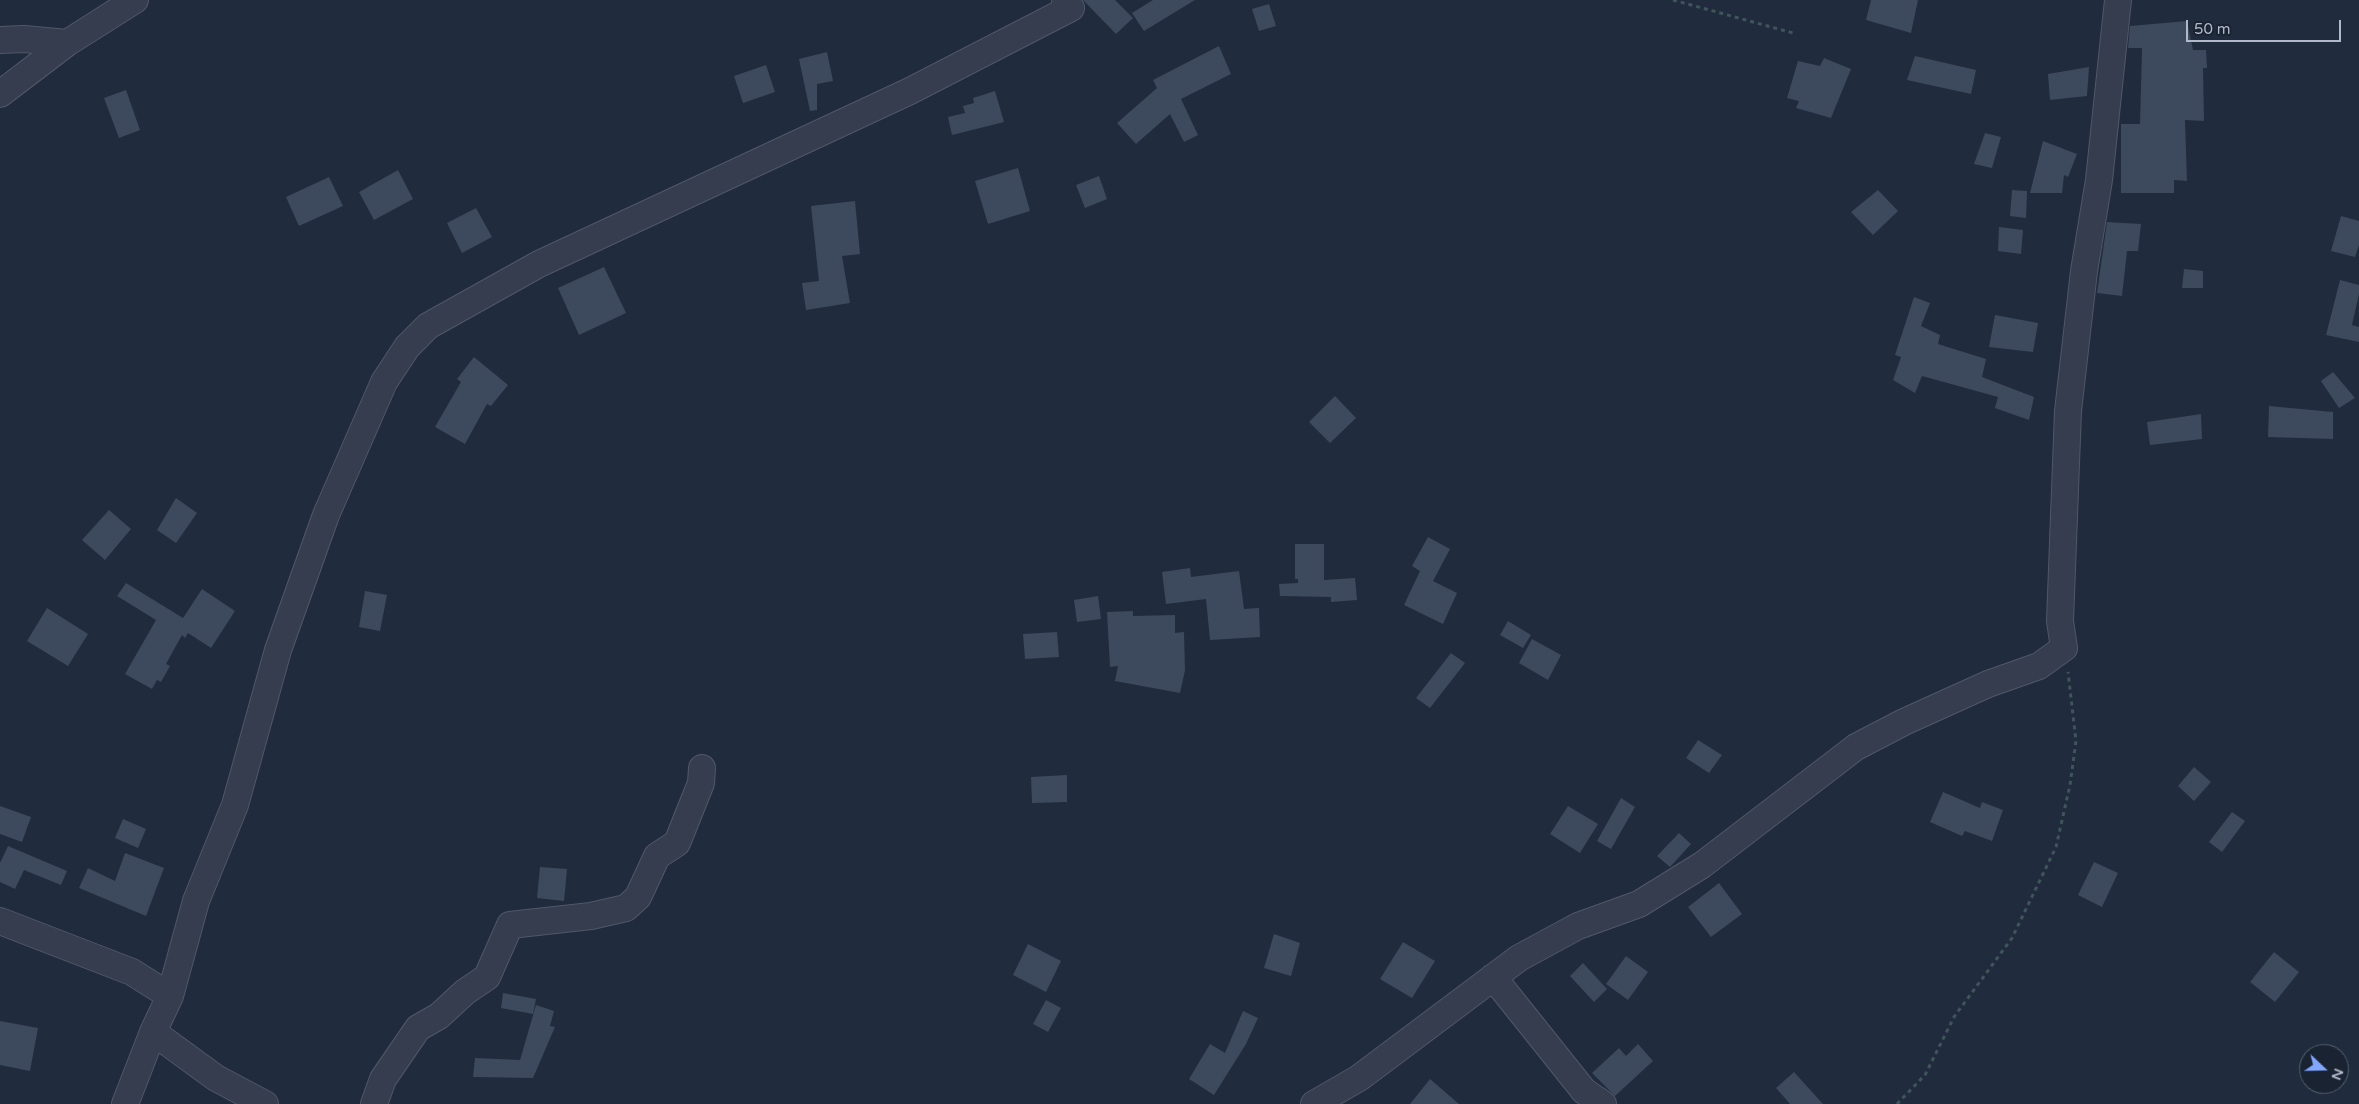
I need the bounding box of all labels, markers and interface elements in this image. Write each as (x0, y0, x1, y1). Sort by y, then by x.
scale bar (2189, 10, 2344, 42)
text: 50 m (2194, 20, 2231, 38)
north arrow (2299, 1044, 2349, 1094)
text: N (2328, 1066, 2347, 1082)

